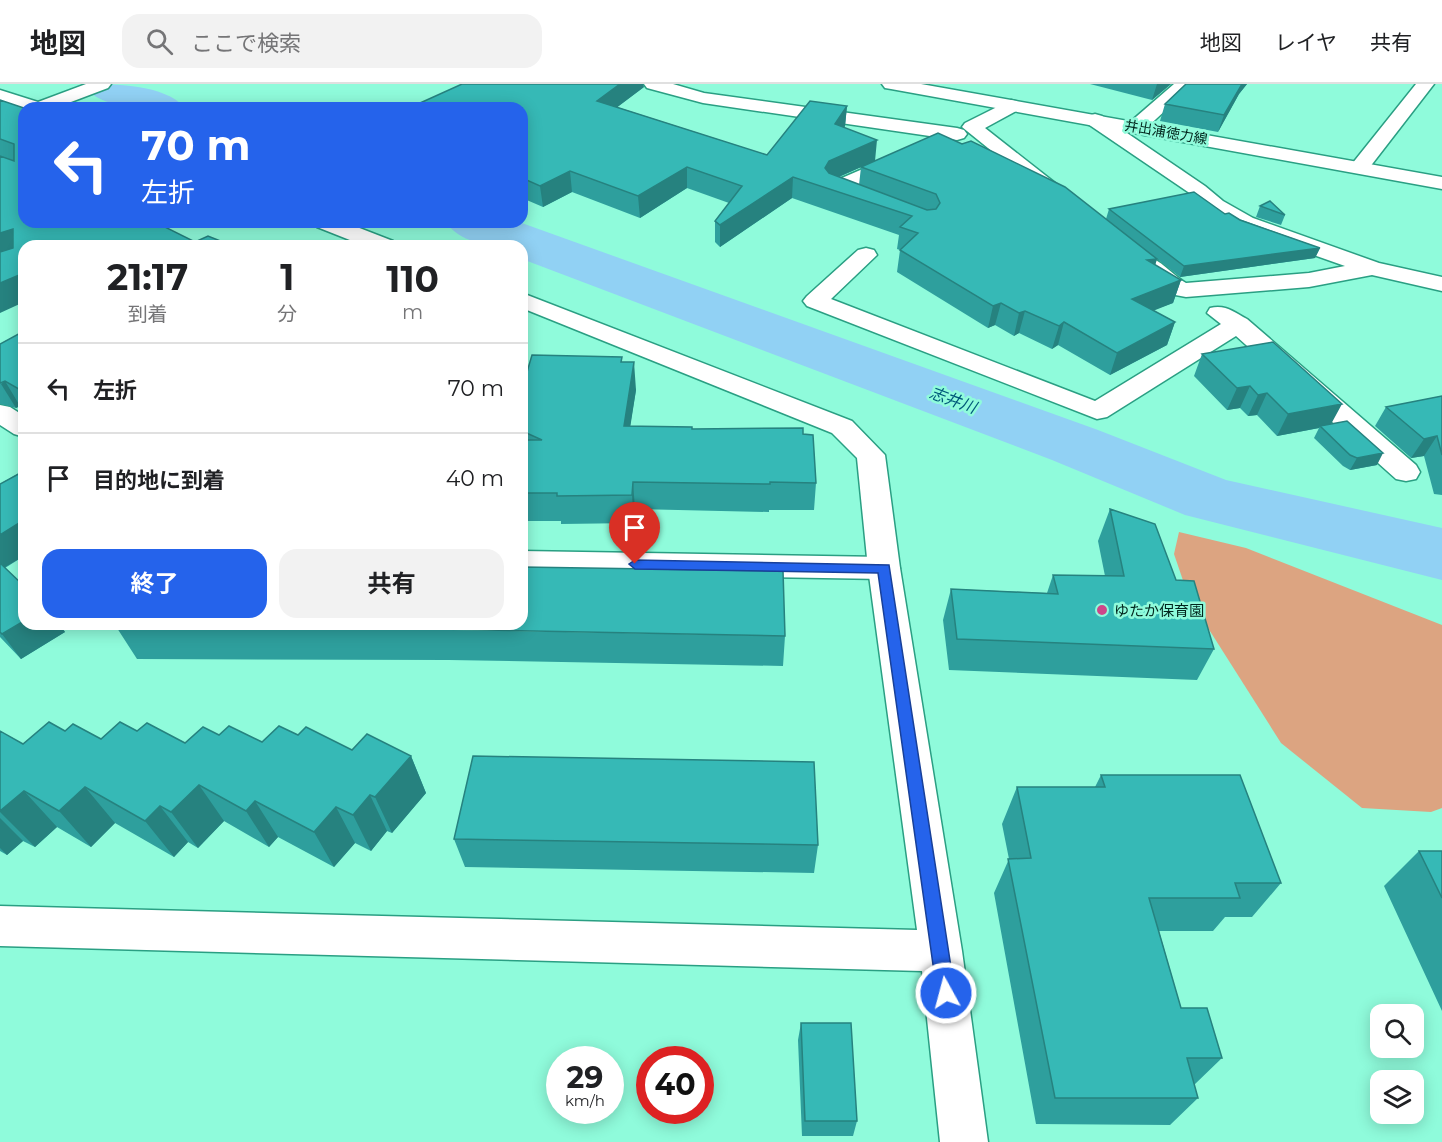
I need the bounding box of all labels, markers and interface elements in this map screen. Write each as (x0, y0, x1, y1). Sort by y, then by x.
search box (122, 14, 542, 68)
icon: search (143, 25, 176, 58)
text: 地図 (30, 26, 86, 60)
text: ここで検索 (191, 30, 301, 57)
text: 地図 (1200, 30, 1242, 55)
text: レイヤ (1275, 30, 1337, 55)
text: 共有 (1370, 30, 1412, 55)
street label: 井出浦徳力線 (1123, 116, 1209, 148)
text: 70 m (141, 119, 251, 171)
icon: left (42, 126, 120, 204)
text: 左折 (141, 176, 195, 209)
text: 21:17 (107, 255, 188, 299)
text: 1 (280, 255, 294, 299)
text: 110 (386, 257, 439, 301)
text: m (402, 300, 423, 324)
text: 到着 (128, 302, 168, 326)
text: 分 (277, 302, 297, 326)
icon: left (42, 372, 75, 405)
text: 70 m (448, 375, 504, 402)
text: 左折 (93, 377, 137, 404)
water label: 志井川 (927, 383, 981, 418)
icon: arrive (42, 462, 75, 495)
text: 40 m (446, 465, 504, 492)
text: 目的地に到着 (93, 467, 225, 494)
pin (609, 502, 660, 564)
icon: arrive (618, 511, 651, 544)
button: 終了 (42, 549, 267, 618)
button: 共有 (279, 549, 504, 618)
place label: ゆたか保育園 (1114, 601, 1204, 620)
marker: ゆたか保育園 (1095, 603, 1109, 617)
position arrow (914, 961, 978, 1025)
map controls (1370, 1004, 1424, 1124)
button: search (1370, 1004, 1424, 1058)
speed limit sign: 40 (636, 1046, 714, 1124)
text: 29 (567, 1059, 603, 1096)
button: layers (1370, 1070, 1424, 1124)
text: km/h (565, 1091, 605, 1110)

